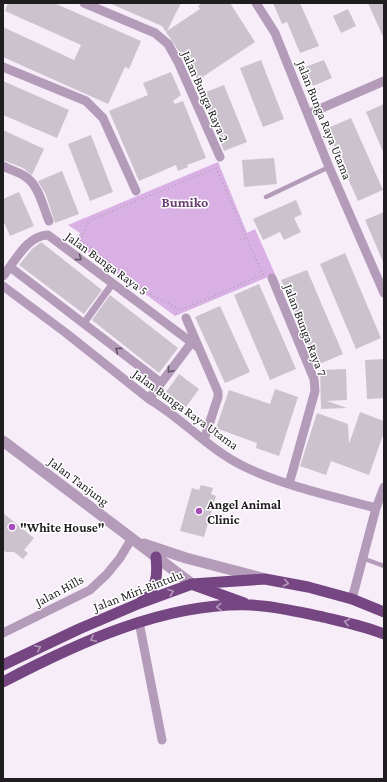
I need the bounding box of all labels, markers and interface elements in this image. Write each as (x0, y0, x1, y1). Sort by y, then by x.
street label: Jalan Bunga Raya 2 (178, 47, 232, 144)
street label: Jalan Bunga Raya Utama (293, 58, 355, 182)
district label: Bumiko (162, 194, 208, 210)
street label: Jalan Bunga Raya 5 (62, 228, 151, 298)
one-way arrow (75, 253, 82, 260)
street label: Jalan Bunga Raya 7 (281, 281, 330, 379)
one-way arrow (116, 347, 123, 354)
street label: Jalan Bunga Raya Utama (129, 365, 241, 453)
one-way arrow (167, 365, 174, 372)
street label: Jalan Tanjung (44, 453, 112, 510)
place label: Angel Animal Clinic (206, 497, 281, 527)
marker: Angel Animal Clinic (194, 506, 204, 516)
place label: "White House" (20, 520, 105, 535)
marker: "White House" (7, 522, 17, 532)
street label: Jalan Miri-Bintulu (90, 566, 185, 615)
street label: Jalan Hills (32, 571, 86, 610)
one-way arrow (283, 578, 289, 586)
one-way arrow (167, 588, 174, 597)
one-way arrow (216, 602, 222, 611)
one-way arrow (344, 619, 350, 627)
one-way arrow (90, 634, 98, 642)
one-way arrow (34, 646, 41, 653)

